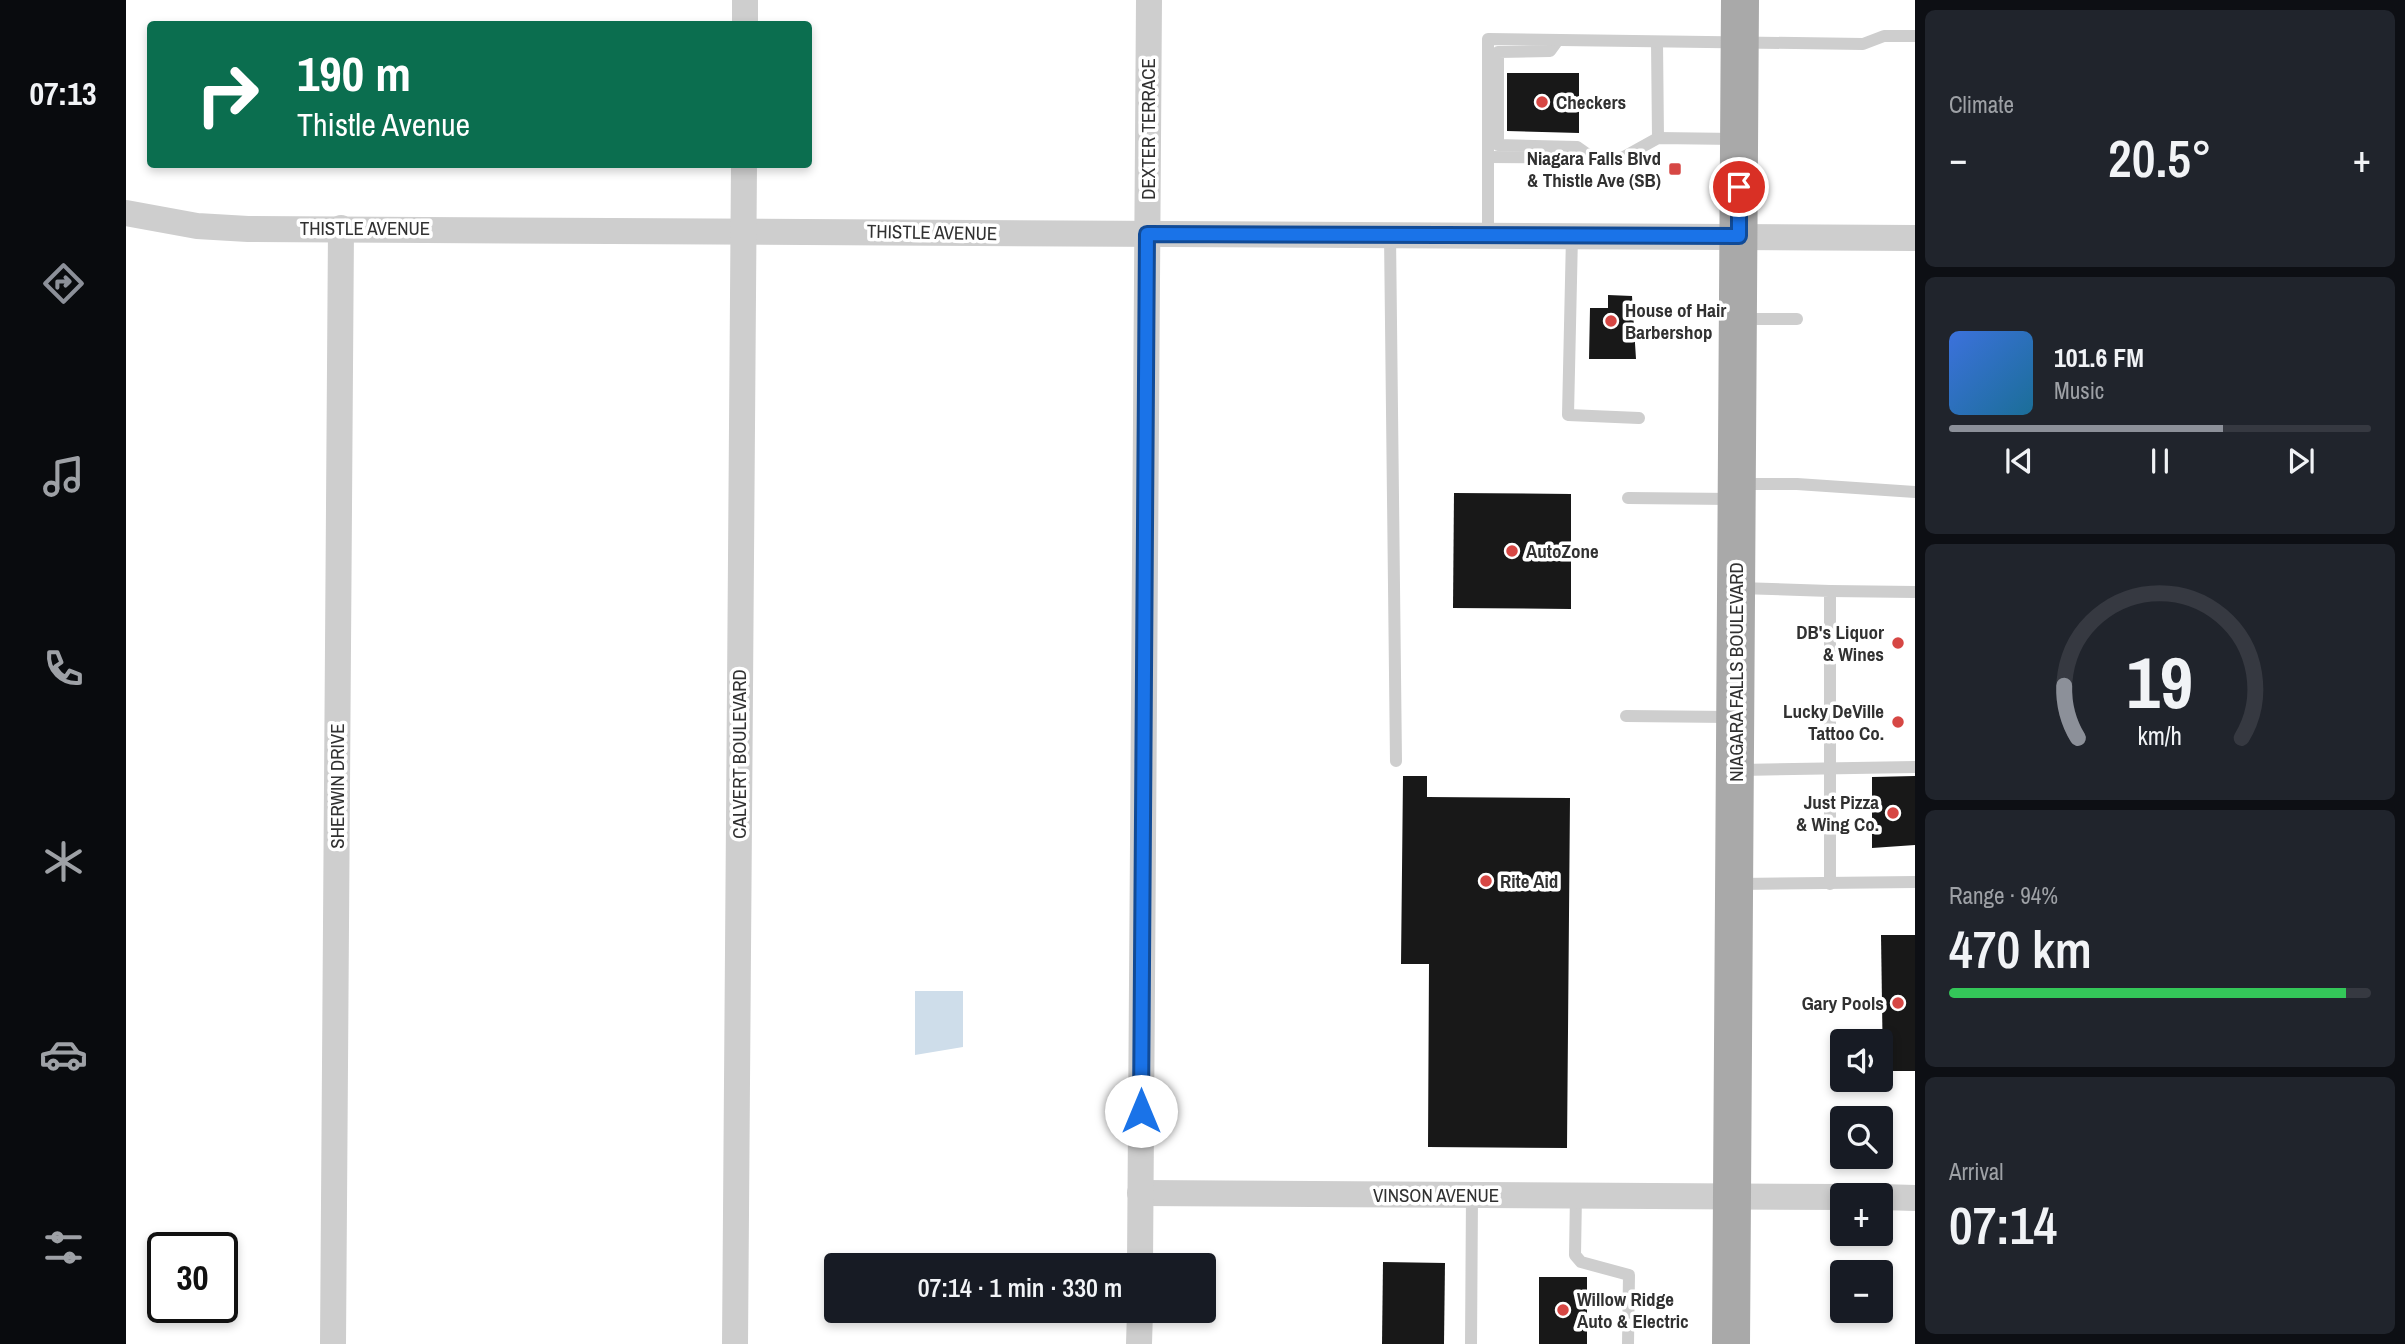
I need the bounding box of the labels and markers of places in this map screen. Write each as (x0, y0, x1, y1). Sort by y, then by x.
place label: Checkers (1556, 89, 1626, 115)
marker: Checkers (1534, 94, 1550, 110)
place label: Niagara Falls Blvd & Thistle Ave (SB) (1527, 145, 1661, 193)
pin (1709, 157, 1769, 217)
marker: Niagara Falls Blvd & Thistle Ave (SB) (1667, 161, 1683, 177)
place label: House of Hair Barbershop (1625, 297, 1726, 345)
marker: House of Hair Barbershop (1603, 313, 1619, 329)
place label: AutoZone (1526, 538, 1599, 564)
marker: AutoZone (1504, 543, 1520, 559)
place label: DB's Liquor & Wines (1796, 619, 1884, 667)
marker: DB's Liquor & Wines (1890, 635, 1906, 651)
place label: Lucky DeVille Tattoo Co. (1783, 698, 1884, 746)
marker: Lucky DeVille Tattoo Co. (1890, 714, 1906, 730)
place label: Just Pizza & Wing Co. (1796, 789, 1879, 837)
marker: Just Pizza & Wing Co. (1885, 805, 1901, 821)
place label: Rite Aid (1500, 868, 1558, 894)
marker: Rite Aid (1478, 873, 1494, 889)
place label: Gary Pools (1802, 990, 1884, 1016)
marker: Gary Pools (1890, 995, 1906, 1011)
place label: Willow Ridge Auto & Electric (1577, 1286, 1689, 1334)
marker: Willow Ridge Auto & Electric (1555, 1302, 1571, 1318)

